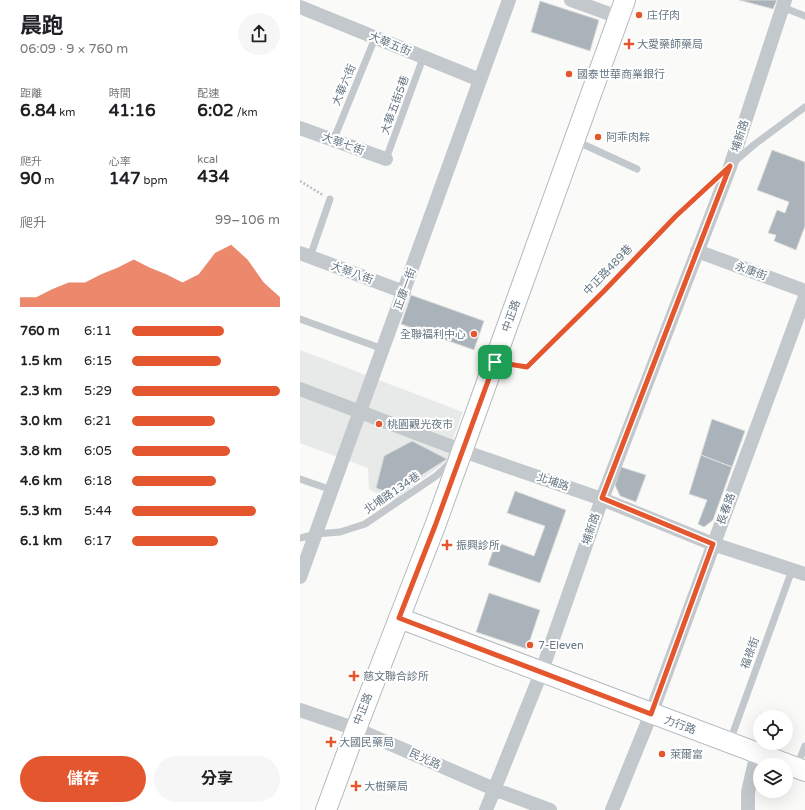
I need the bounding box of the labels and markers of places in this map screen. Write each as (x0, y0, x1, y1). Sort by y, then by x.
place label: 庄仔肉 (647, 9, 680, 22)
marker: 庄仔肉 (634, 10, 644, 20)
place label: 大愛藥師藥局 (637, 38, 703, 51)
marker: 大愛藥師藥局 (624, 39, 634, 49)
place label: 國泰世華商業銀行 (577, 68, 665, 81)
marker: 國泰世華商業銀行 (564, 69, 574, 79)
place label: 阿乖肉粽 (606, 131, 650, 144)
marker: 阿乖肉粽 (593, 132, 603, 142)
place label: 全聯福利中心 (400, 328, 466, 341)
marker: 全聯福利中心 (469, 329, 479, 339)
pin (478, 345, 512, 379)
place label: 桃園觀光夜市 (387, 418, 453, 431)
marker: 桃園觀光夜市 (374, 419, 384, 429)
marker: 振興診所 (441, 539, 453, 551)
place label: 振興診所 (456, 539, 500, 552)
place label: 7-Eleven (538, 639, 584, 652)
marker: 7-Eleven (525, 640, 535, 650)
marker: 慈文聯合診所 (348, 670, 360, 682)
place label: 慈文聯合診所 (363, 670, 429, 683)
place label: 大國民藥局 (339, 736, 394, 749)
marker: 大國民藥局 (326, 737, 336, 747)
place label: 萊爾富 (670, 748, 703, 761)
marker: 萊爾富 (657, 749, 667, 759)
place label: 大樹藥局 (364, 780, 408, 793)
marker: 大樹藥局 (351, 781, 361, 791)

